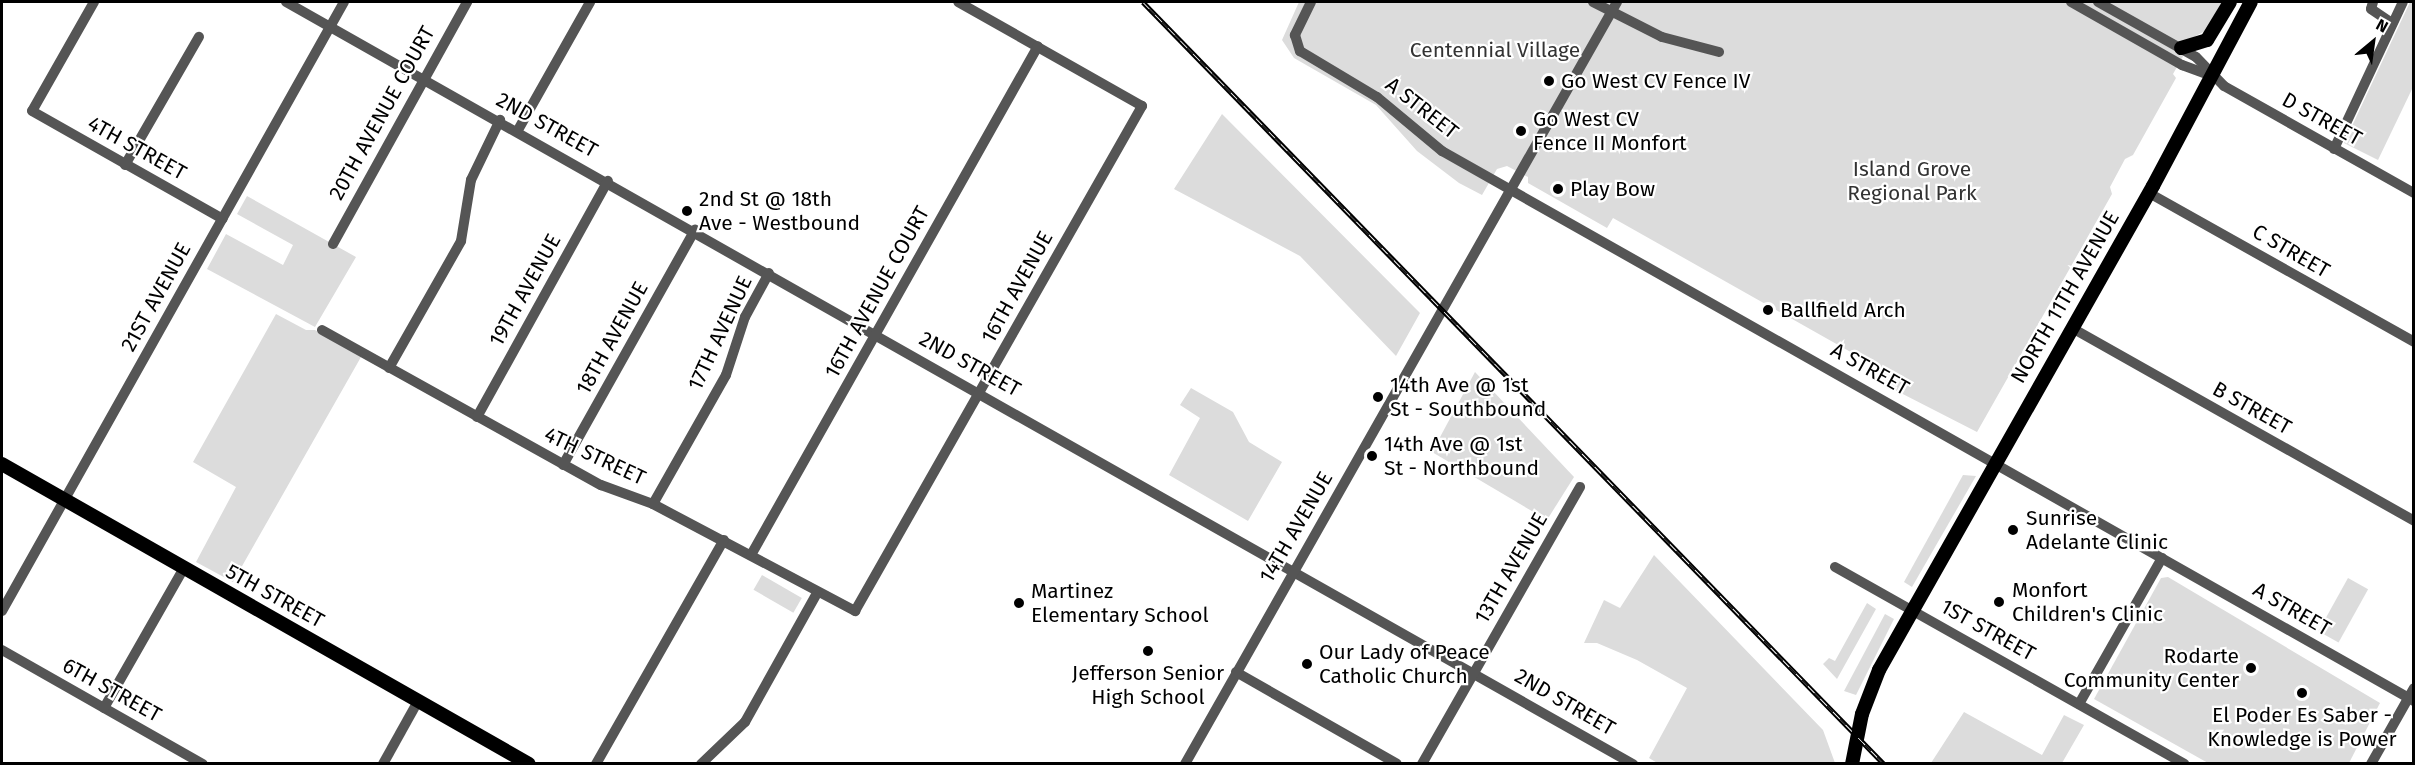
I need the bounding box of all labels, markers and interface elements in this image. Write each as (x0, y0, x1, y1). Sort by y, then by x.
north arrow (2343, 12, 2403, 72)
text: N (2373, 15, 2391, 37)
street label: 20TH AVENUE COURT (324, 22, 440, 204)
park label: Centennial Village (1410, 37, 1580, 63)
place label: Go West CV Fence IV (1561, 68, 1750, 94)
street label: A STREET (1381, 72, 1463, 144)
marker: Go West CV Fence IV (1542, 74, 1556, 88)
street label: 2ND STREET (492, 87, 602, 163)
street label: D STREET (2278, 87, 2366, 151)
place label: Go West CV Fence II Monfort (1533, 106, 1687, 156)
street label: 4TH STREET (83, 111, 191, 185)
marker: Go West CV Fence II Monfort (1514, 124, 1528, 138)
park label: Island Grove Regional Park (1847, 156, 1977, 206)
place label: Play Bow (1570, 176, 1655, 202)
marker: Play Bow (1551, 182, 1565, 196)
place label: 2nd St @ 18th Ave - Westbound (699, 186, 860, 236)
street label: 16TH AVENUE COURT (819, 202, 935, 382)
marker: 2nd St @ 18th Ave - Westbound (680, 204, 694, 218)
street label: NORTH 11TH AVENUE (2005, 206, 2125, 388)
street label: C STREET (2248, 219, 2334, 283)
street label: 16TH AVENUE (976, 227, 1058, 347)
street label: 19TH AVENUE (484, 229, 566, 351)
street label: 21ST AVENUE (116, 238, 196, 356)
street label: 17TH AVENUE (683, 272, 757, 394)
street label: 18TH AVENUE (571, 277, 653, 399)
place label: Ballfield Arch (1780, 297, 1906, 323)
marker: Ballfield Arch (1761, 303, 1775, 317)
street label: 2ND STREET (915, 326, 1025, 402)
street label: A STREET (1827, 337, 1913, 401)
place label: 14th Ave @ 1st St - Southbound (1390, 372, 1546, 422)
street label: B STREET (2208, 376, 2296, 440)
marker: 14th Ave @ 1st St - Southbound (1371, 390, 1385, 404)
street label: 4TH STREET (540, 422, 650, 490)
place label: 14th Ave @ 1st St - Northbound (1384, 431, 1539, 481)
marker: 14th Ave @ 1st St - Northbound (1365, 449, 1379, 463)
street label: 14TH AVENUE (1254, 467, 1338, 587)
place label: Sunrise Adelante Clinic (2026, 505, 2168, 555)
street label: 13TH AVENUE (1469, 508, 1553, 628)
marker: Sunrise Adelante Clinic (2004, 521, 2022, 539)
street label: 5TH STREET (222, 559, 328, 633)
place label: Monfort Children's Clinic (2012, 577, 2163, 627)
street label: A STREET (2249, 577, 2335, 641)
place label: Martinez Elementary School (1031, 578, 1209, 628)
marker: Monfort Children's Clinic (1990, 593, 2008, 611)
street label: 1ST STREET (1936, 594, 2040, 666)
marker: Martinez Elementary School (1012, 596, 1026, 610)
place label: Our Lady of Peace Catholic Church (1319, 639, 1490, 689)
place label: Rodarte Community Center (2064, 643, 2239, 693)
marker: Jefferson Senior High School (1141, 644, 1155, 658)
street label: 6TH STREET (58, 653, 166, 727)
marker: Our Lady of Peace Catholic Church (1300, 657, 1314, 671)
place label: Jefferson Senior High School (1072, 660, 1224, 710)
marker: Rodarte Community Center (2244, 661, 2258, 675)
street label: 2ND STREET (1510, 663, 1620, 741)
marker: El Poder Es Saber - Knowledge is Power (2295, 686, 2309, 700)
place label: El Poder Es Saber - Knowledge is Power (2207, 702, 2397, 752)

